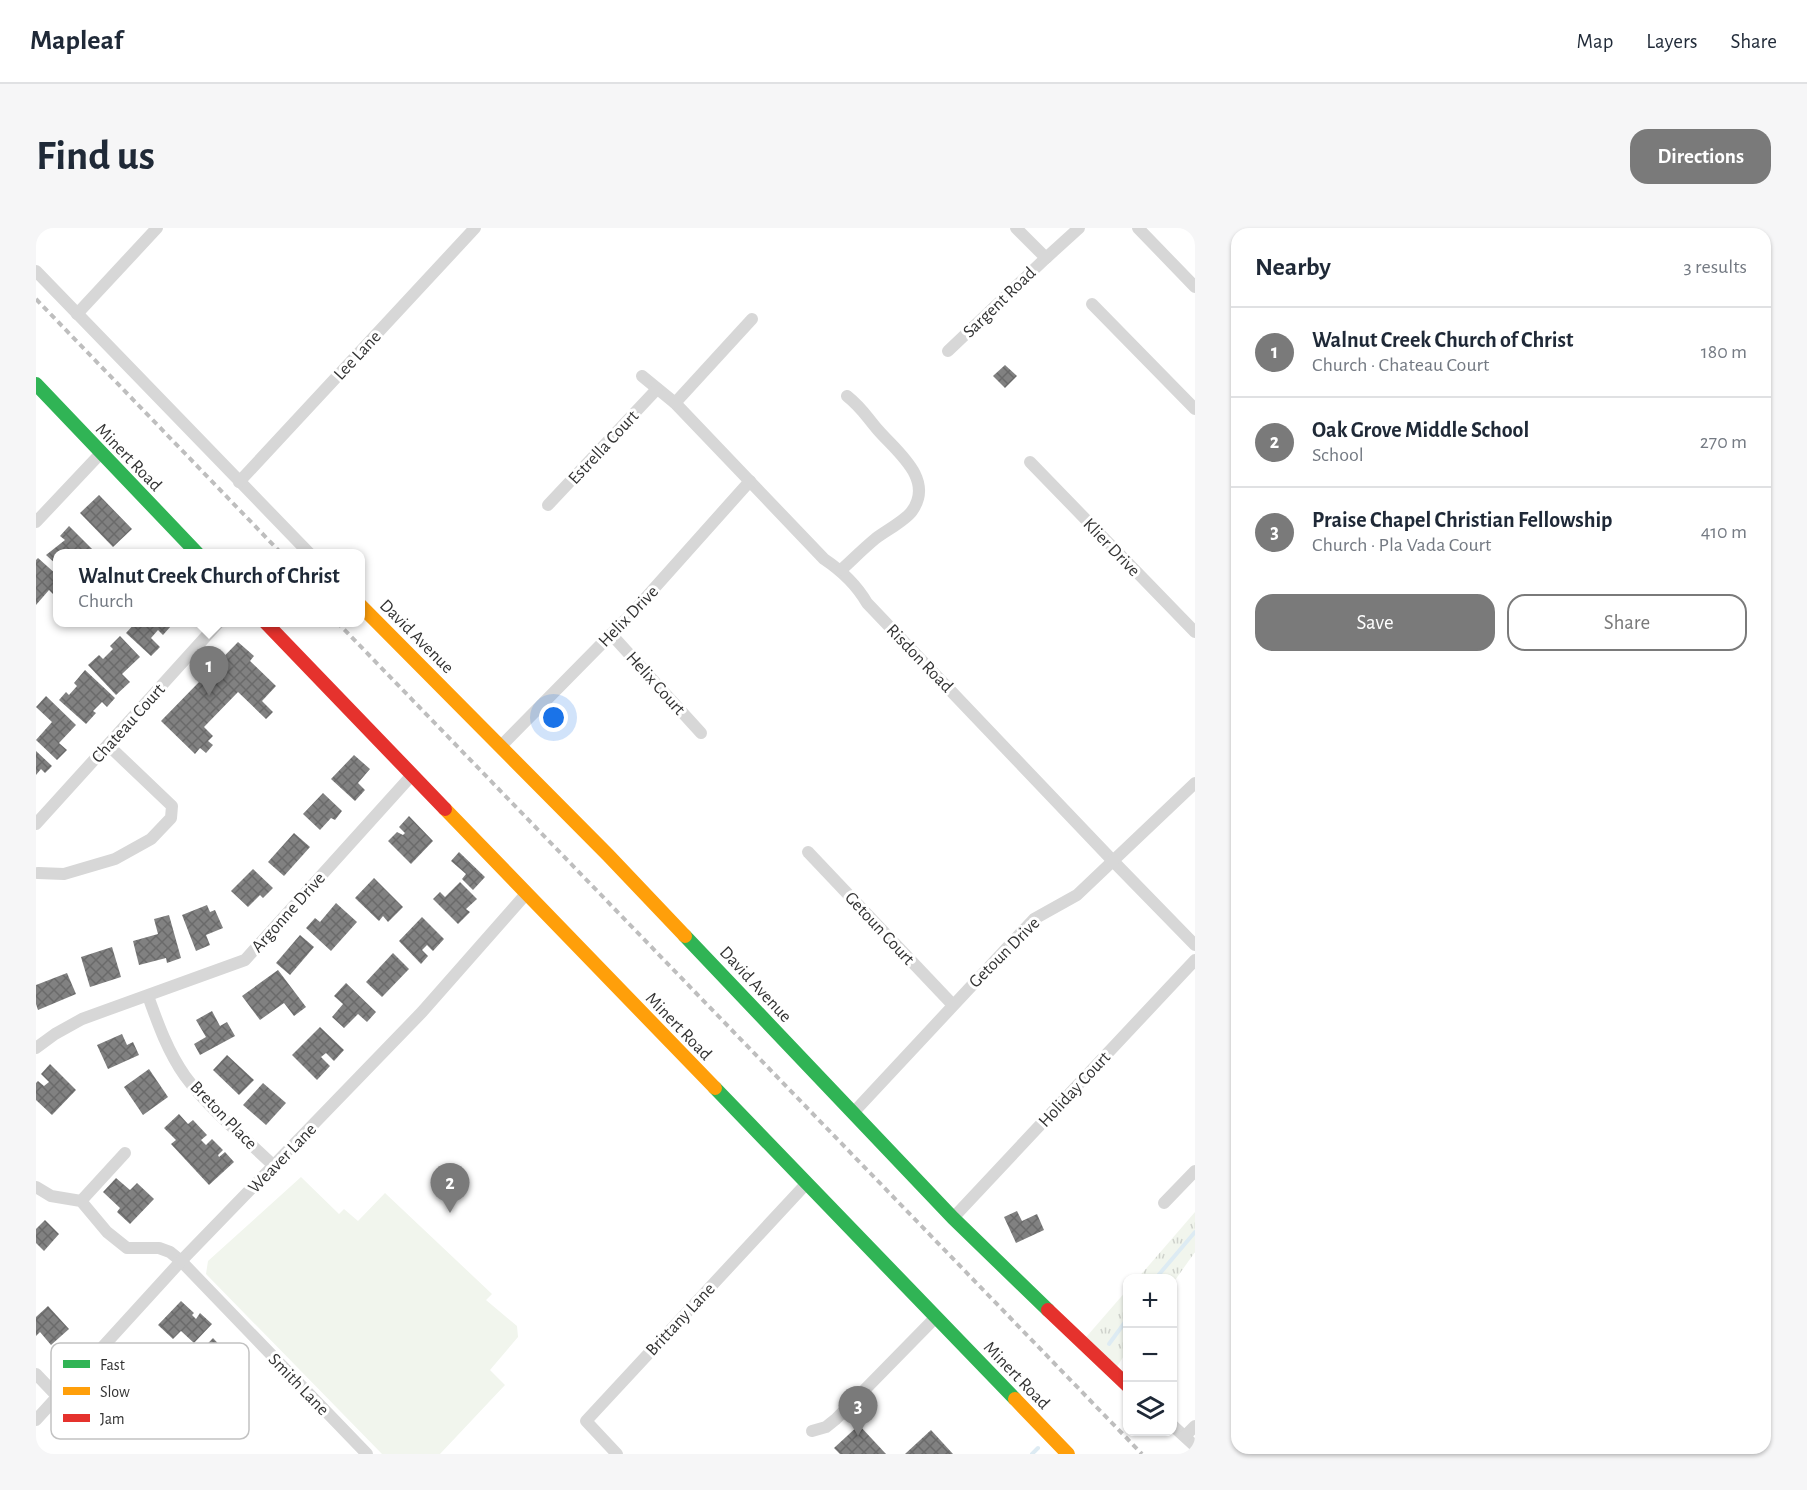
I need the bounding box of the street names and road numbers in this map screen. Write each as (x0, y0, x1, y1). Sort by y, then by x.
street label: Sargent Road (960, 264, 1039, 341)
street label: Lee Lane (331, 328, 385, 384)
street label: Estrella Court (565, 407, 642, 488)
street label: Minert Road (92, 420, 165, 495)
street label: Klier Drive (1079, 515, 1143, 580)
street label: Helix Drive (595, 583, 662, 651)
street label: David Avenue (376, 596, 457, 677)
street label: Risdon Road (883, 621, 956, 696)
street label: Helix Court (622, 649, 688, 719)
street label: Chateau Court (89, 680, 169, 767)
street label: Argonne Drive (248, 869, 329, 956)
street label: Getoun Court (841, 889, 918, 969)
street label: Getoun Drive (966, 914, 1044, 992)
street label: David Avenue (716, 943, 795, 1026)
street label: Minert Road (642, 989, 715, 1064)
street label: Holiday Court (1035, 1048, 1114, 1131)
street label: Breton Place (186, 1078, 260, 1153)
street label: Weaver Lane (245, 1120, 320, 1197)
street label: Brittany Lane (643, 1280, 719, 1359)
street label: Minert Road (980, 1338, 1053, 1413)
street label: Smith Lane (265, 1350, 332, 1419)

